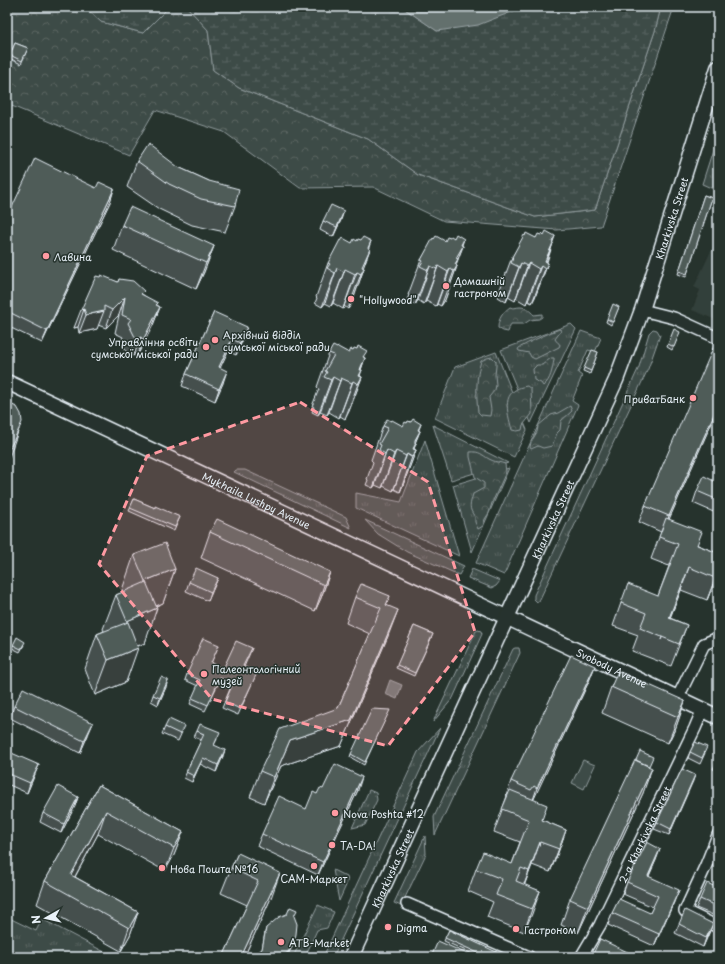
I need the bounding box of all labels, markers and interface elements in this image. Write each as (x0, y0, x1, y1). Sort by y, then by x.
street label: Kharkivska Street (651, 175, 691, 261)
place label: Лавина (54, 249, 92, 264)
marker: Лавина (41, 251, 51, 261)
place label: Домашній гастроном (453, 273, 506, 300)
marker: Домашній гастроном (441, 281, 451, 291)
place label: "Hollywood" (359, 292, 417, 307)
marker: "Hollywood" (346, 294, 356, 304)
place label: Архівний відділ сумської міської ради (223, 327, 330, 355)
place label: Управління освіти сумської міської ради (91, 334, 198, 362)
marker: Архівний відділ сумської міської ради (210, 335, 220, 345)
marker: Управління освіти сумської міської ради (201, 342, 211, 352)
place label: ПриватБанк (624, 391, 685, 406)
marker: ПриватБанк (688, 393, 698, 403)
street label: Mykhaila Lushpy Avenue (200, 468, 314, 532)
street label: Kharkivska Street (528, 477, 577, 561)
street label: Svobody Avenue (574, 644, 651, 691)
place label: Палеонтологічний музей (212, 661, 300, 689)
marker: Палеонтологічний музей (199, 669, 209, 679)
street label: 2-a Kharkivska Street (614, 783, 674, 885)
place label: Nova Poshta #12 (343, 806, 424, 821)
marker: Nova Poshta #12 (330, 808, 340, 818)
street label: Kharkivska Street (367, 826, 417, 910)
place label: TA-DA! (340, 838, 376, 853)
marker: TA-DA! (327, 840, 337, 850)
place label: Нова Пошта №16 (170, 861, 258, 876)
marker: САМ-Маркет (309, 861, 319, 871)
marker: Нова Пошта №16 (157, 863, 167, 873)
place label: САМ-Маркет (281, 871, 348, 886)
north arrow (26, 898, 66, 938)
text: N (27, 914, 45, 925)
place label: Digma (396, 920, 428, 935)
marker: Digma (383, 922, 393, 932)
place label: Гастроном (524, 922, 576, 937)
marker: Гастроном (511, 924, 521, 934)
place label: ATB-Market (289, 935, 349, 950)
marker: ATB-Market (276, 937, 286, 947)

